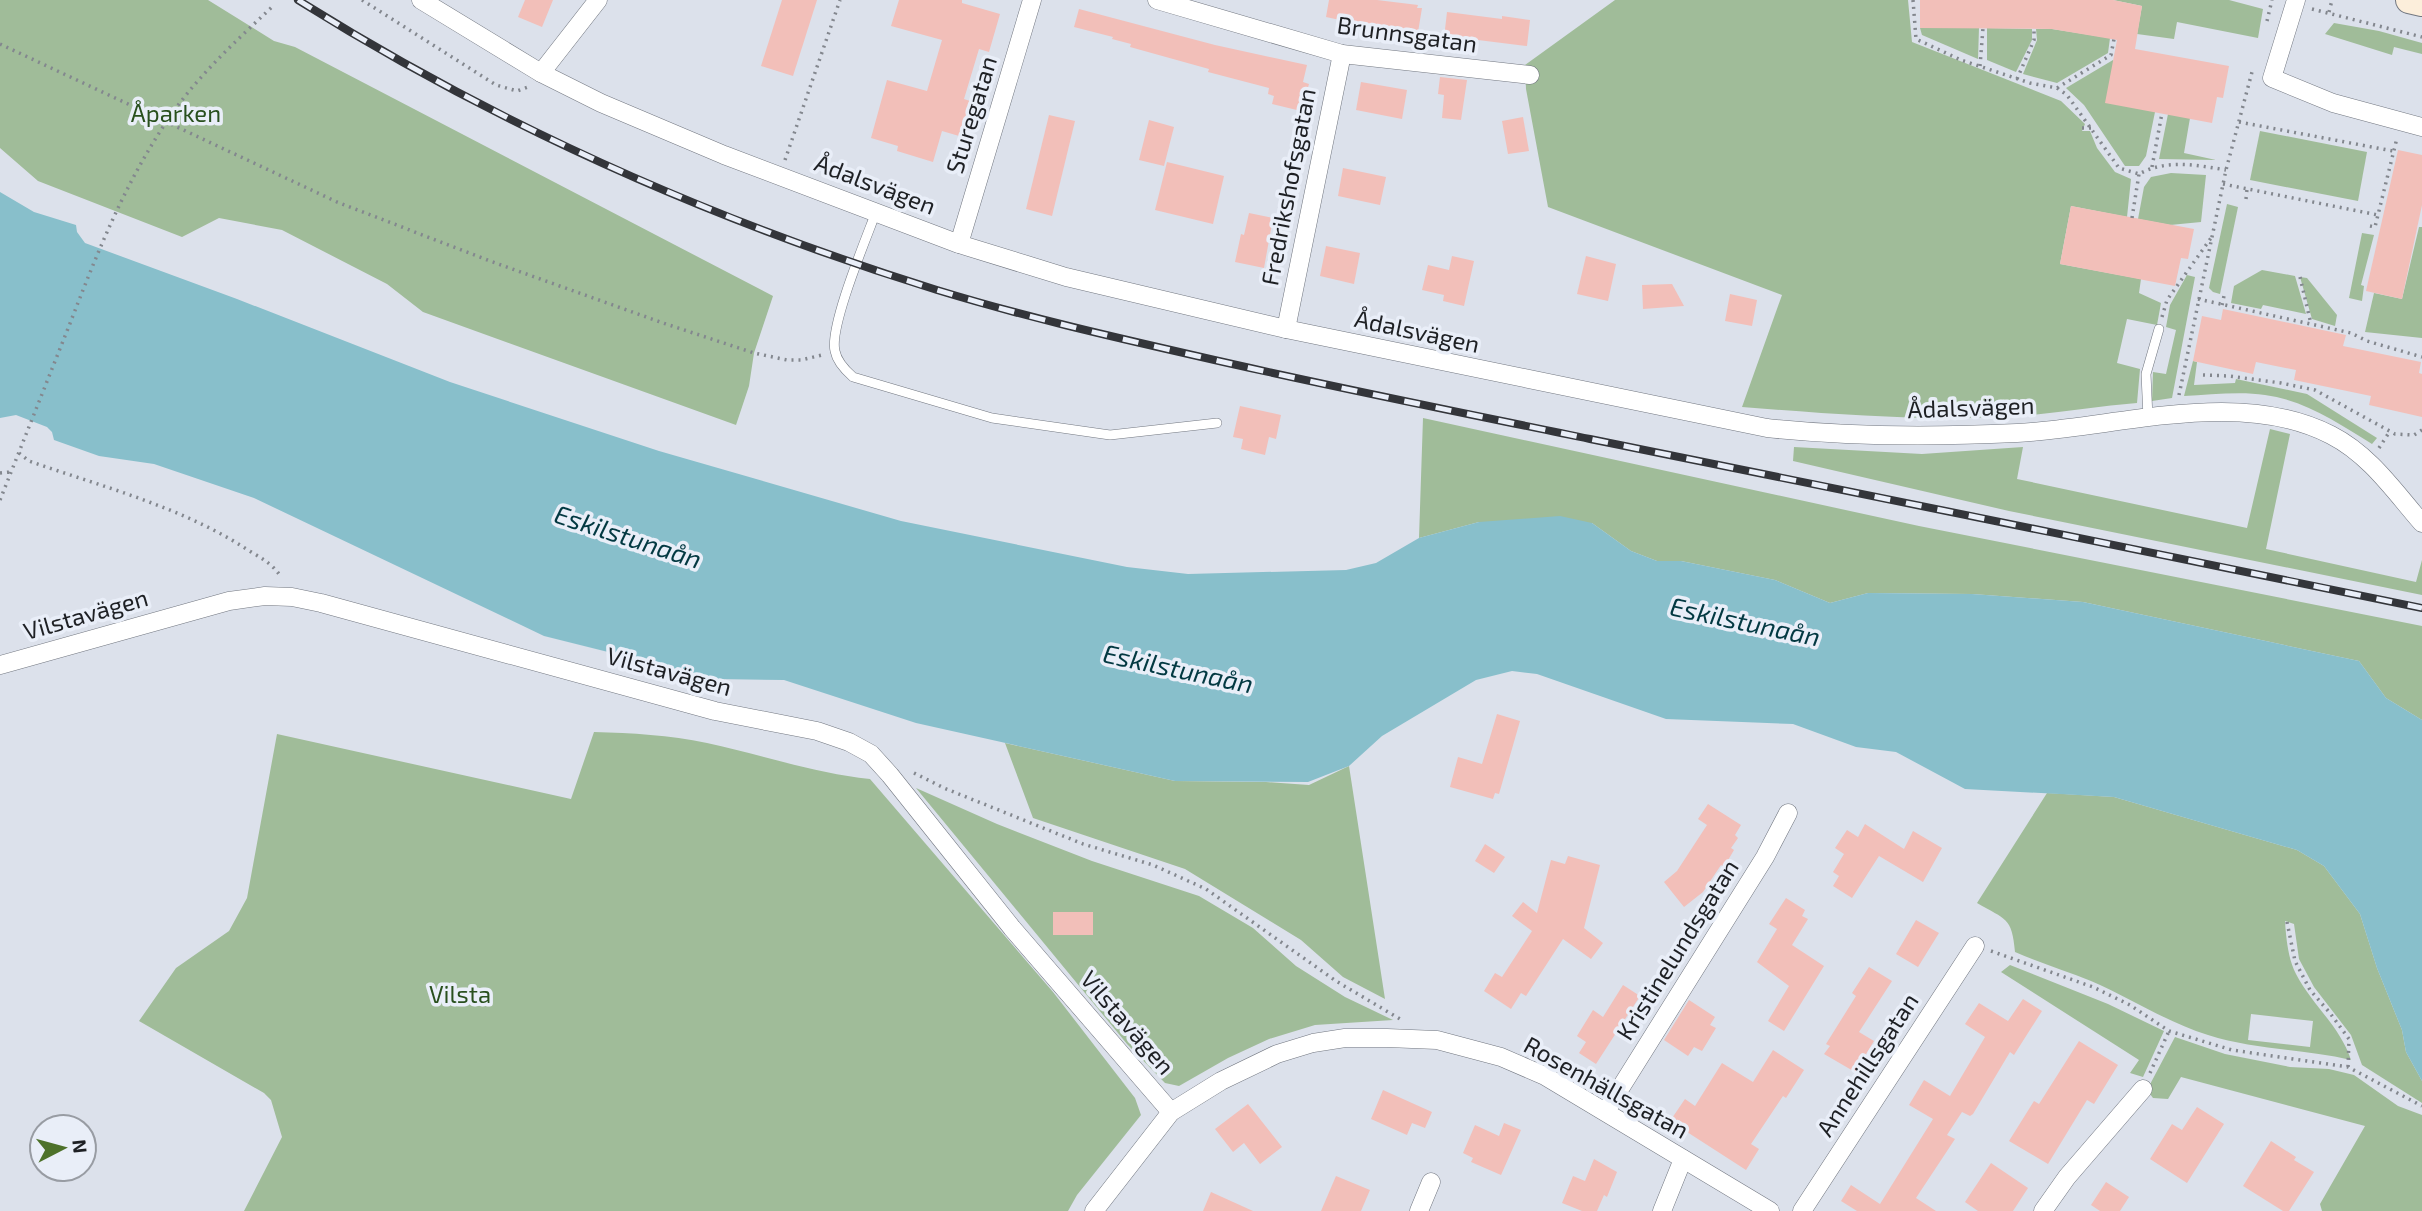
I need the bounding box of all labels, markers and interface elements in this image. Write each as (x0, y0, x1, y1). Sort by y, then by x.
street label: Brunnsgatan (1335, 9, 1479, 58)
street label: Sturegatan (939, 52, 1002, 177)
street label: Fredrikshofsgatan (1254, 86, 1321, 288)
park label: Åparken (131, 98, 221, 127)
street label: Ådalsvägen (811, 147, 940, 220)
street label: Ådalsvägen (1352, 303, 1482, 358)
street label: Ådalsvägen (1907, 390, 2035, 423)
water label: Eskilstunaån (551, 497, 706, 574)
street label: Vilstavägen (20, 582, 151, 645)
water label: Eskilstunaån (1667, 589, 1823, 652)
water label: Eskilstunaån (1100, 636, 1256, 699)
street label: Vilstavägen (604, 640, 735, 701)
street label: Kristinelundsgatan (1610, 854, 1744, 1045)
street label: Vilstavägen (1075, 964, 1181, 1080)
park label: Vilsta (429, 979, 491, 1008)
street label: Annehillsgatan (1810, 987, 1924, 1141)
street label: Rosenhällsgatan (1519, 1029, 1694, 1144)
north arrow (28, 1113, 98, 1183)
text: N (68, 1138, 93, 1154)

